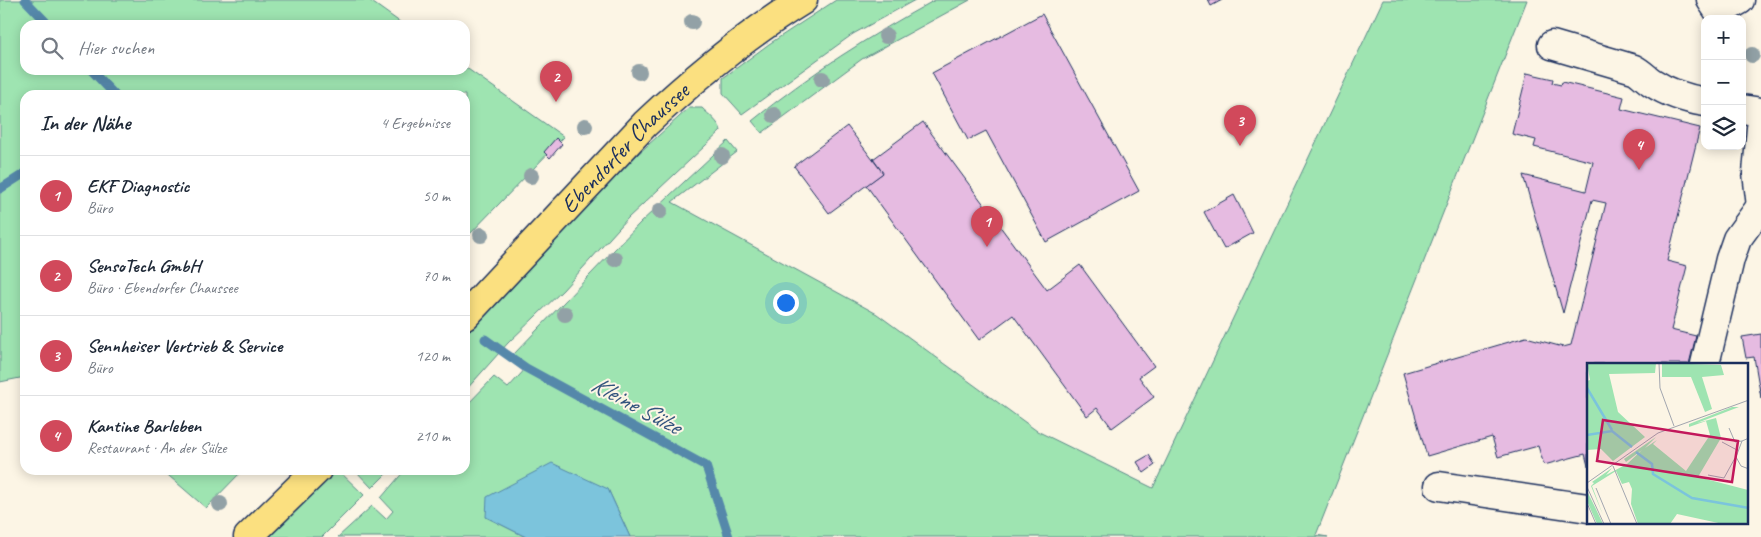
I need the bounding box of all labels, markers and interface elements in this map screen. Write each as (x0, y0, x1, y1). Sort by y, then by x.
map controls (1701, 15, 1746, 150)
button: + (1701, 15, 1746, 60)
search box (20, 20, 470, 75)
icon: search (38, 34, 66, 62)
text: Hier suchen (78, 36, 154, 60)
button: − (1701, 60, 1746, 105)
pin: 2 (540, 61, 572, 102)
street label: Ebendorfer Chaussee (554, 75, 697, 220)
pin: 3 (1224, 105, 1256, 146)
button: layers (1701, 105, 1746, 150)
text: In der Nähe (40, 110, 130, 136)
text: 4 Ergebnisse (381, 113, 450, 133)
pin: 4 (1623, 129, 1655, 170)
text: EKF Diagnostic (87, 174, 189, 198)
text: 1 (52, 186, 60, 206)
text: 50 m (423, 186, 450, 206)
text: Büro (87, 198, 113, 218)
pin: 1 (971, 206, 1003, 247)
text: SensoTech GmbH (87, 254, 200, 278)
text: 2 (52, 266, 60, 286)
text: 70 m (423, 266, 450, 286)
text: Büro · Ebendorfer Chaussee (87, 278, 238, 298)
your location (773, 290, 799, 316)
text: Sennheiser Vertrieb & Service (87, 334, 282, 358)
text: 3 (52, 346, 60, 366)
text: 120 m (416, 346, 450, 366)
text: Büro (87, 358, 113, 378)
inset map (1587, 363, 1748, 524)
water label: Kleine Sülze (586, 368, 690, 444)
text: Kantine Barleben (87, 414, 201, 438)
text: 4 (52, 426, 60, 446)
text: 210 m (416, 426, 450, 446)
text: Restaurant · An der Sülze (87, 438, 226, 458)

